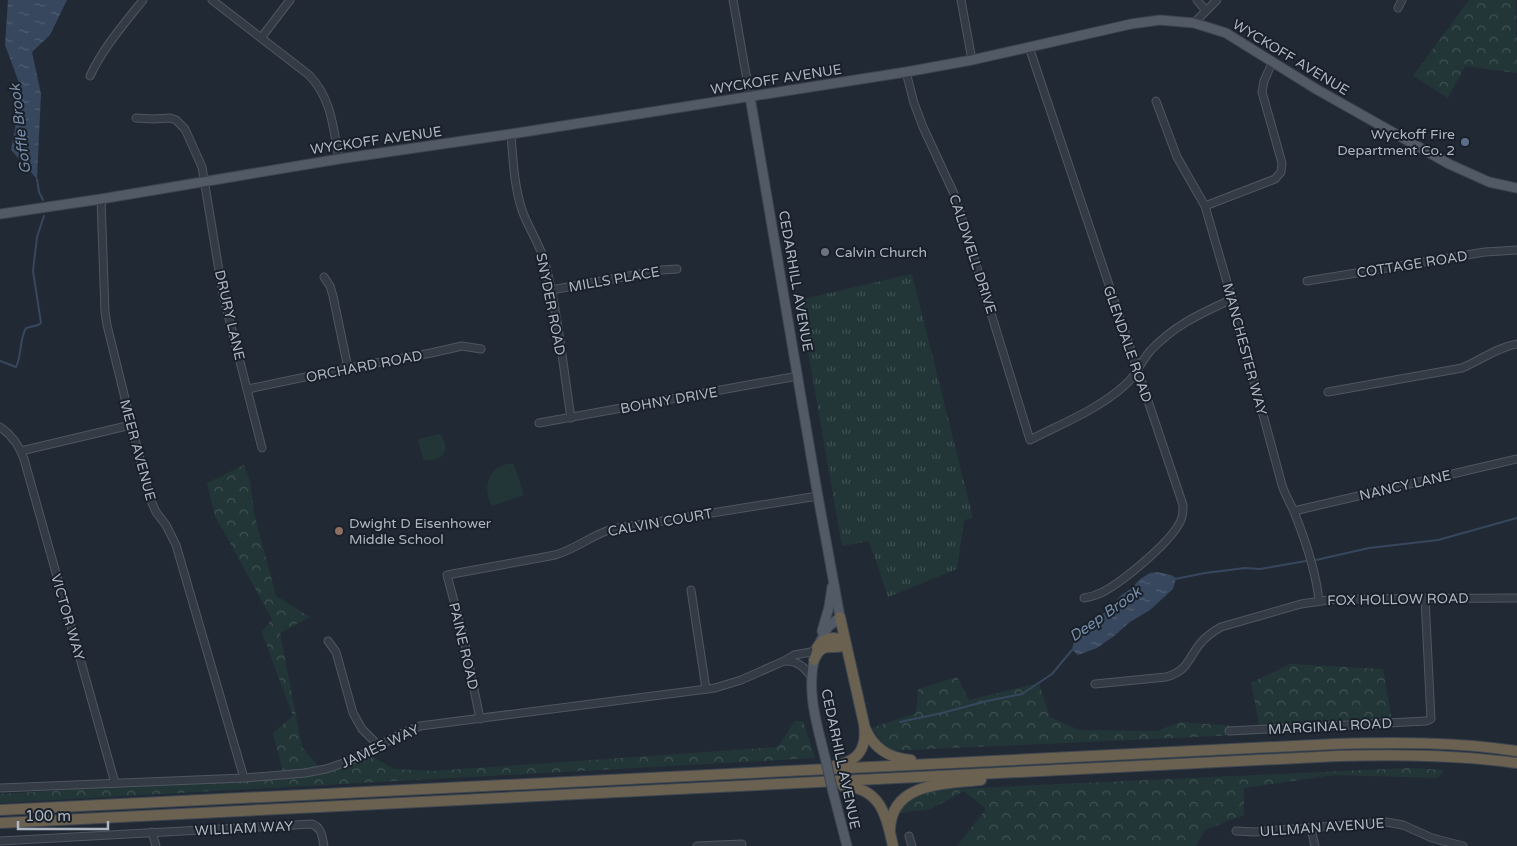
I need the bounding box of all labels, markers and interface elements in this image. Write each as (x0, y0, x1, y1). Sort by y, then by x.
street label: WYCKOFF AVENUE (1229, 16, 1352, 99)
street label: WYCKOFF AVENUE (709, 61, 843, 98)
water label: Goffle Brook (5, 81, 34, 175)
street label: WYCKOFF AVENUE (309, 123, 443, 158)
place label: Wyckoff Fire Department Co. 2 (1337, 126, 1455, 159)
marker: Wyckoff Fire Department Co. 2 (1459, 136, 1471, 148)
street label: CALDWELL DRIVE (945, 192, 1000, 316)
street label: CEDARHILL AVENUE (775, 209, 816, 353)
place label: Calvin Church (835, 244, 927, 261)
marker: Calvin Church (819, 246, 831, 258)
street label: COTTAGE ROAD (1355, 247, 1469, 282)
street label: SNYDER ROAD (532, 251, 569, 357)
street label: MILLS PLACE (567, 263, 661, 296)
street label: DRURY LANE (211, 268, 248, 362)
street label: MANCHESTER WAY (1219, 281, 1270, 417)
street label: GLENDALE ROAD (1100, 284, 1155, 405)
street label: ORCHARD ROAD (304, 347, 424, 386)
street label: BOHNY DRIVE (619, 384, 719, 417)
street label: MEER AVENUE (116, 398, 159, 503)
street label: NANCY LANE (1358, 467, 1453, 504)
street label: CALVIN COURT (606, 505, 714, 540)
place label: Dwight D Eisenhower Middle School (349, 515, 492, 548)
marker: Dwight D Eisenhower Middle School (333, 525, 345, 537)
street label: VICTOR WAY (47, 572, 88, 662)
water label: Deep Brook (1066, 582, 1146, 645)
street label: FOX HOLLOW ROAD (1327, 590, 1469, 609)
street label: PAINE ROAD (445, 601, 482, 691)
street label: CEDARHILL AVENUE (817, 687, 864, 831)
street label: MARGINAL ROAD (1268, 715, 1392, 738)
street label: JAMES WAY (338, 721, 422, 772)
scale bar (18, 798, 108, 830)
text: 100 m (25, 807, 71, 825)
street label: ULLMAN AVENUE (1259, 815, 1385, 840)
street label: WILLIAM WAY (194, 817, 294, 840)

